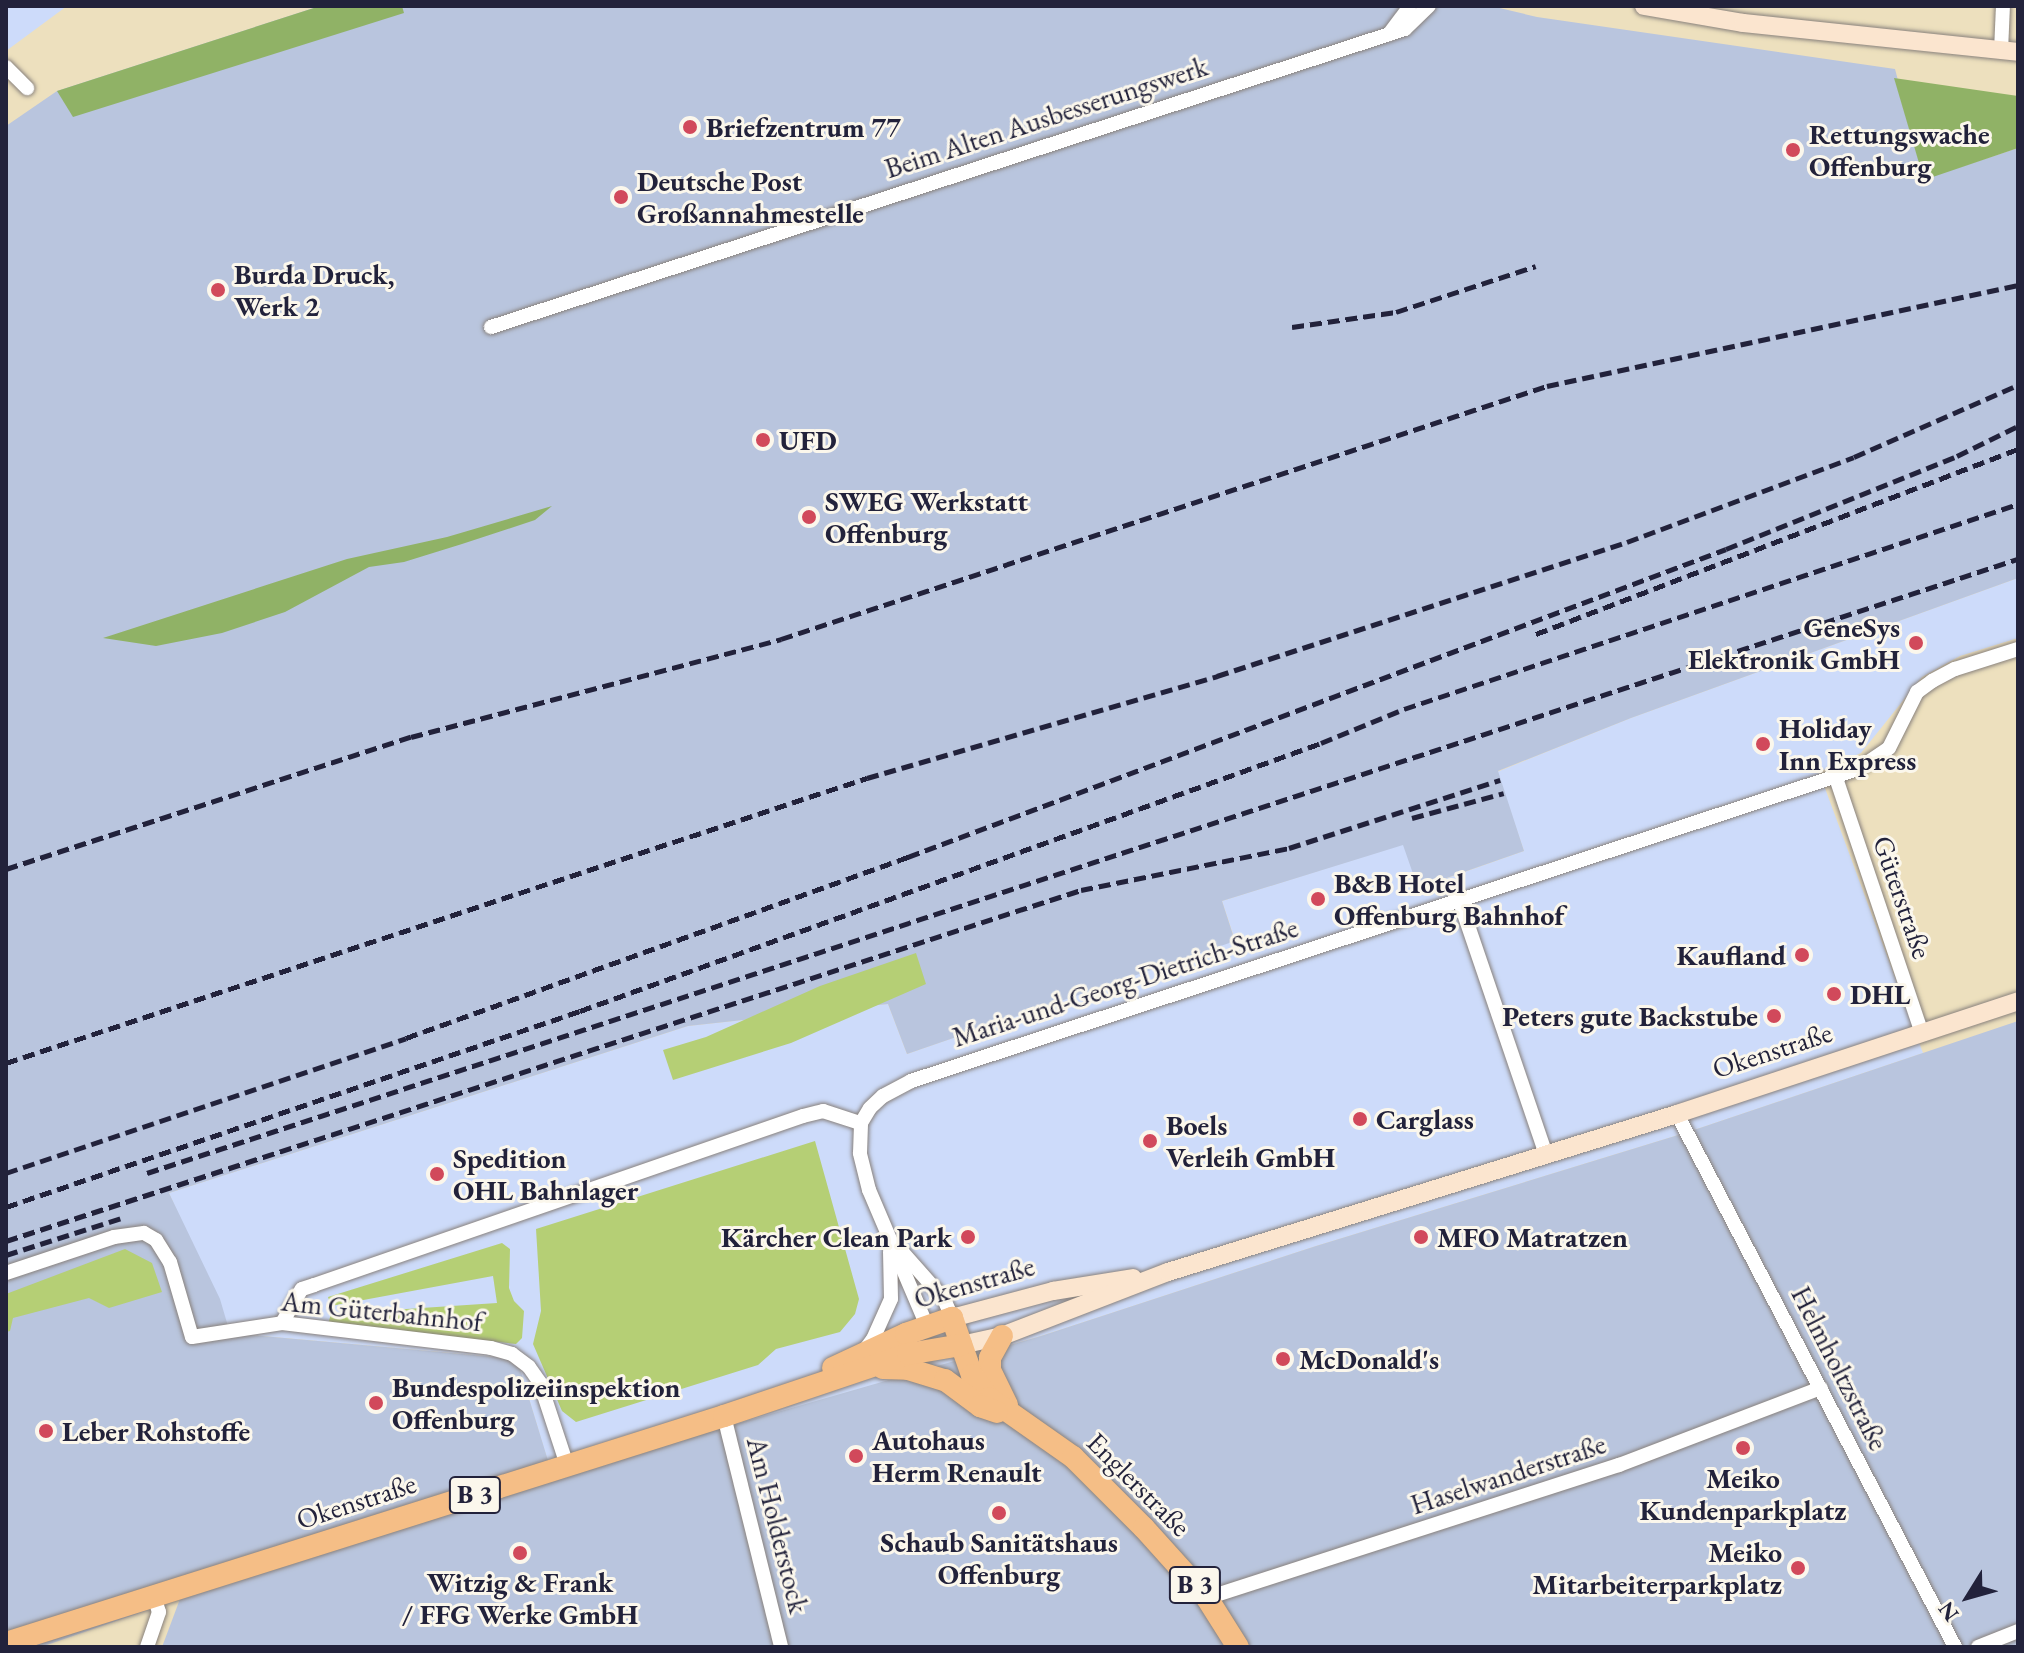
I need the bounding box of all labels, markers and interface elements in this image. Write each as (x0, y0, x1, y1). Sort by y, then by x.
street label: Beim Alten Ausbesserungswerk (880, 49, 1212, 185)
place label: Briefzentrum 77 (706, 110, 901, 144)
place label: Rettungswache Offenburg (1809, 117, 1990, 183)
marker: Briefzentrum 77 (681, 118, 699, 136)
marker: Rettungswache Offenburg (1784, 141, 1802, 159)
place label: Deutsche Post Großannahmestelle (637, 164, 864, 230)
marker: Deutsche Post Großannahmestelle (612, 188, 630, 206)
place label: Burda Druck, Werk 2 (234, 257, 395, 323)
marker: Burda Druck, Werk 2 (209, 281, 227, 299)
place label: UFD (779, 423, 837, 457)
marker: UFD (754, 431, 772, 449)
place label: SWEG Werkstatt Offenburg (825, 484, 1028, 550)
marker: SWEG Werkstatt Offenburg (800, 508, 818, 526)
place label: GeneSys Elektronik GmbH (1688, 610, 1900, 676)
marker: GeneSys Elektronik GmbH (1907, 634, 1925, 652)
place label: Holiday Inn Express (1779, 711, 1916, 777)
marker: Holiday Inn Express (1754, 735, 1772, 753)
street label: Güterstraße (1866, 831, 1940, 963)
place label: B&B Hotel Offenburg Bahnhof (1334, 866, 1564, 932)
marker: B&B Hotel Offenburg Bahnhof (1309, 890, 1327, 908)
street label: Maria-und-Georg-Dietrich-Straße (948, 910, 1302, 1054)
place label: Kaufland (1676, 938, 1786, 972)
marker: Kaufland (1793, 946, 1811, 964)
place label: DHL (1850, 977, 1910, 1011)
marker: DHL (1825, 985, 1843, 1003)
place label: Peters gute Backstube (1502, 999, 1758, 1033)
marker: Peters gute Backstube (1765, 1007, 1783, 1025)
street label: Okenstraße (1708, 1015, 1836, 1085)
place label: Carglass (1376, 1102, 1474, 1136)
place label: Boels Verleih GmbH (1166, 1108, 1335, 1174)
marker: Carglass (1351, 1110, 1369, 1128)
marker: Boels Verleih GmbH (1141, 1132, 1159, 1150)
place label: Spedition OHL Bahnlager (453, 1141, 638, 1207)
marker: Spedition OHL Bahnlager (428, 1165, 446, 1183)
place label: Kärcher Clean Park (721, 1220, 952, 1254)
place label: MFO Matratzen (1437, 1220, 1628, 1254)
marker: Kärcher Clean Park (959, 1228, 977, 1246)
marker: MFO Matratzen (1412, 1228, 1430, 1246)
street label: Okenstraße (910, 1249, 1038, 1315)
street label: Helmholtzstraße (1784, 1280, 1896, 1456)
street label: Am Güterbahnhof (280, 1284, 484, 1338)
place label: McDonald's (1299, 1342, 1439, 1376)
marker: McDonald's (1274, 1350, 1292, 1368)
place label: Bundespolizeiinspektion Offenburg (392, 1370, 680, 1436)
marker: Bundespolizeiinspektion Offenburg (367, 1394, 385, 1412)
place label: Leber Rohstoffe (62, 1414, 250, 1448)
marker: Leber Rohstoffe (37, 1422, 55, 1440)
place label: Autohaus Herm Renault (872, 1423, 1041, 1489)
street label: Englerstraße (1080, 1425, 1198, 1543)
street label: Haselwanderstraße (1406, 1427, 1610, 1521)
street label: Am Holderstock (740, 1433, 816, 1617)
marker: Meiko Kundenparkplatz (1734, 1439, 1752, 1457)
marker: Autohaus Herm Renault (847, 1447, 865, 1465)
place label: Meiko Kundenparkplatz (1640, 1461, 1846, 1527)
street label: Okenstraße (292, 1466, 420, 1536)
road number: B 3 (447, 1473, 503, 1517)
marker: Schaub Sanitätshaus Offenburg (990, 1504, 1008, 1522)
place label: Schaub Sanitätshaus Offenburg (880, 1525, 1118, 1591)
place label: Meiko Mitarbeiterparkplatz (1532, 1535, 1782, 1601)
marker: Witzig & Frank / FFG Werke GmbH (511, 1544, 529, 1562)
north arrow (1928, 1557, 2008, 1637)
marker: Meiko Mitarbeiterparkplatz (1789, 1559, 1807, 1577)
road number: B 3 (1167, 1563, 1223, 1607)
place label: Witzig & Frank / FFG Werke GmbH (402, 1565, 638, 1631)
text: N (1931, 1596, 1965, 1628)

